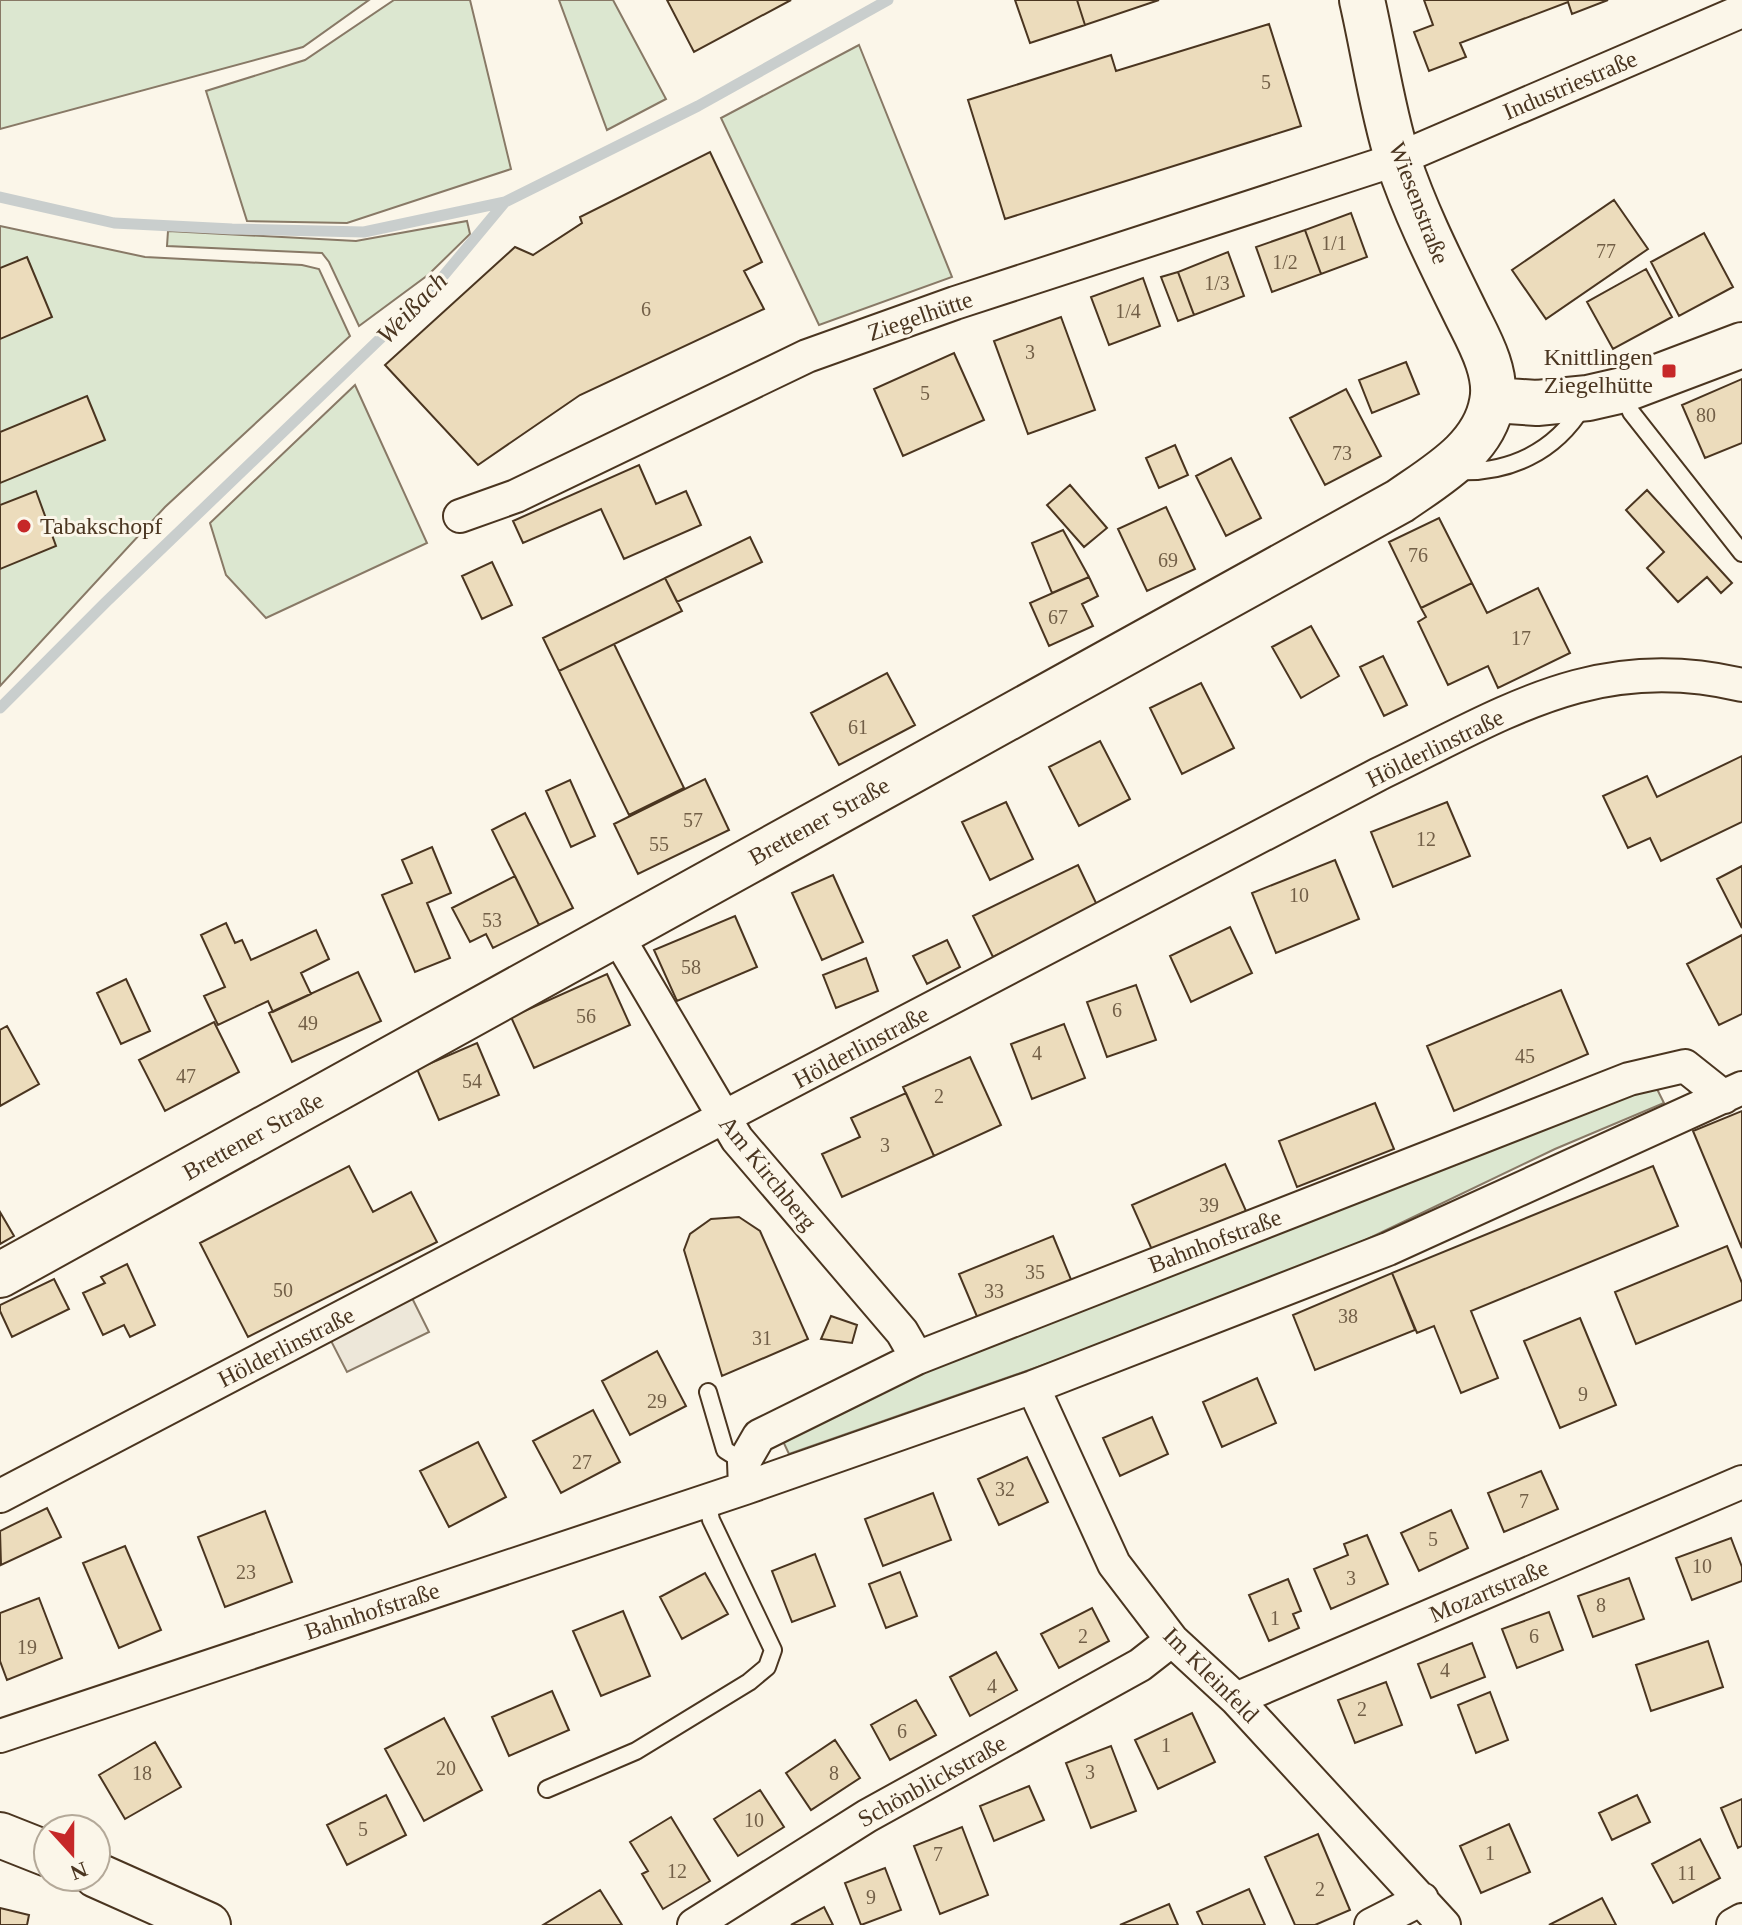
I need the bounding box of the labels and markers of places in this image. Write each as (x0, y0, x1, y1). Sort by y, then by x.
place label: Knittlingen Ziegelhütte (1544, 344, 1653, 398)
marker: Knittlingen Ziegelhütte (1660, 362, 1678, 380)
place label: Tabakschopf (40, 513, 162, 539)
marker: Tabakschopf (15, 517, 33, 535)

